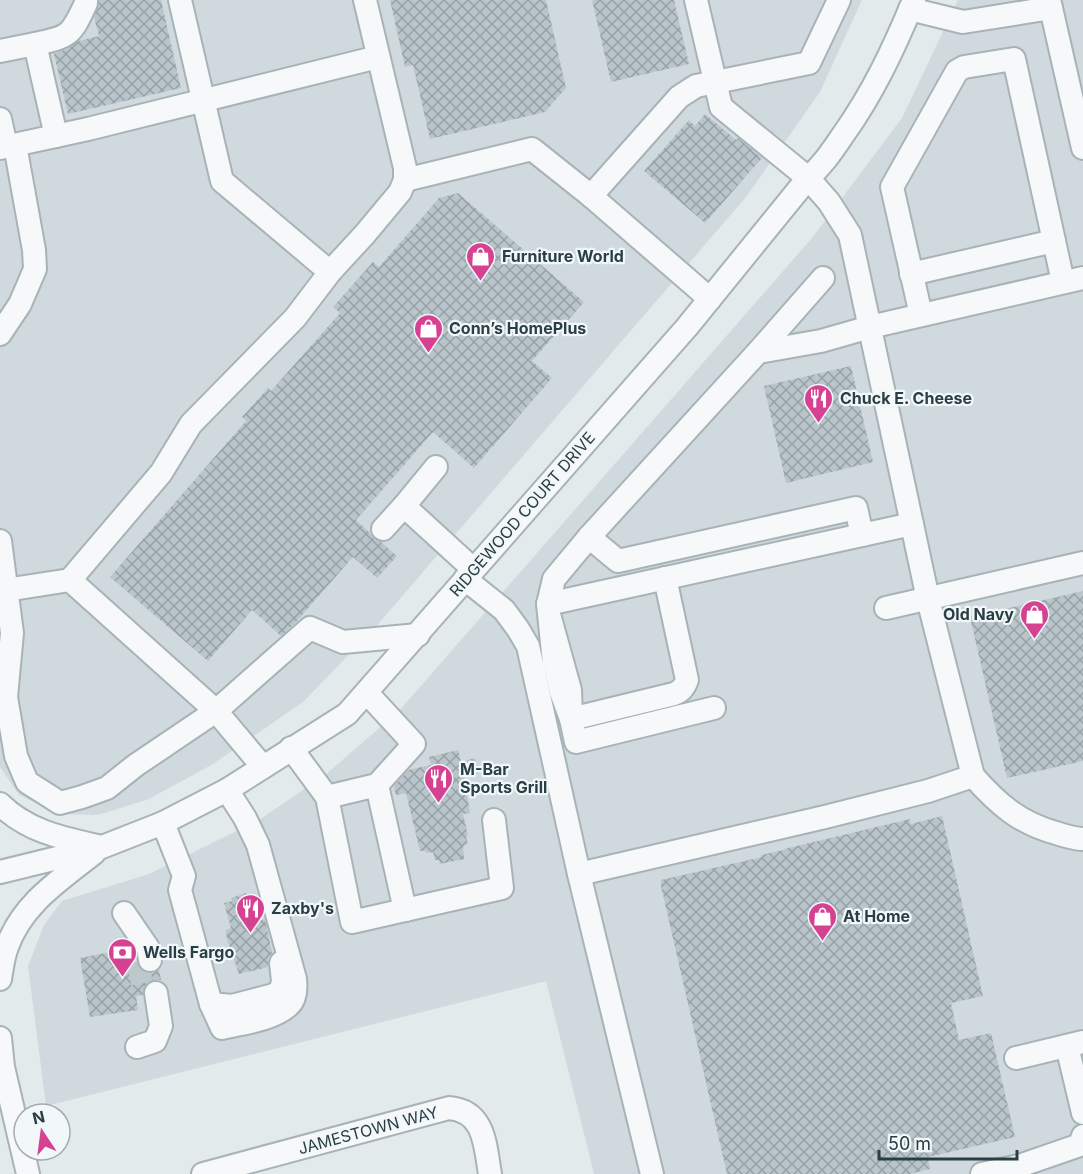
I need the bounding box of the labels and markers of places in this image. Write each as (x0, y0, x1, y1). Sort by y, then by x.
shop icon: Furniture World (465, 240, 497, 282)
place label: Furniture World (502, 246, 624, 266)
shop icon: Conn’s HomePlus (412, 312, 444, 354)
place label: Conn’s HomePlus (449, 318, 586, 338)
restaurant icon: Chuck E. Cheese (803, 382, 835, 424)
place label: Chuck E. Cheese (840, 388, 972, 408)
shop icon: Old Navy (1019, 598, 1051, 640)
place label: Old Navy (943, 604, 1014, 624)
place label: M-Bar Sports Grill (460, 759, 547, 797)
restaurant icon: M-Bar Sports Grill (423, 762, 455, 804)
restaurant icon: Zaxby's (234, 892, 266, 934)
place label: Zaxby's (271, 898, 334, 918)
shop icon: At Home (806, 900, 838, 942)
place label: At Home (843, 906, 910, 926)
bank icon: Wells Fargo (106, 936, 138, 978)
place label: Wells Fargo (143, 942, 234, 962)

